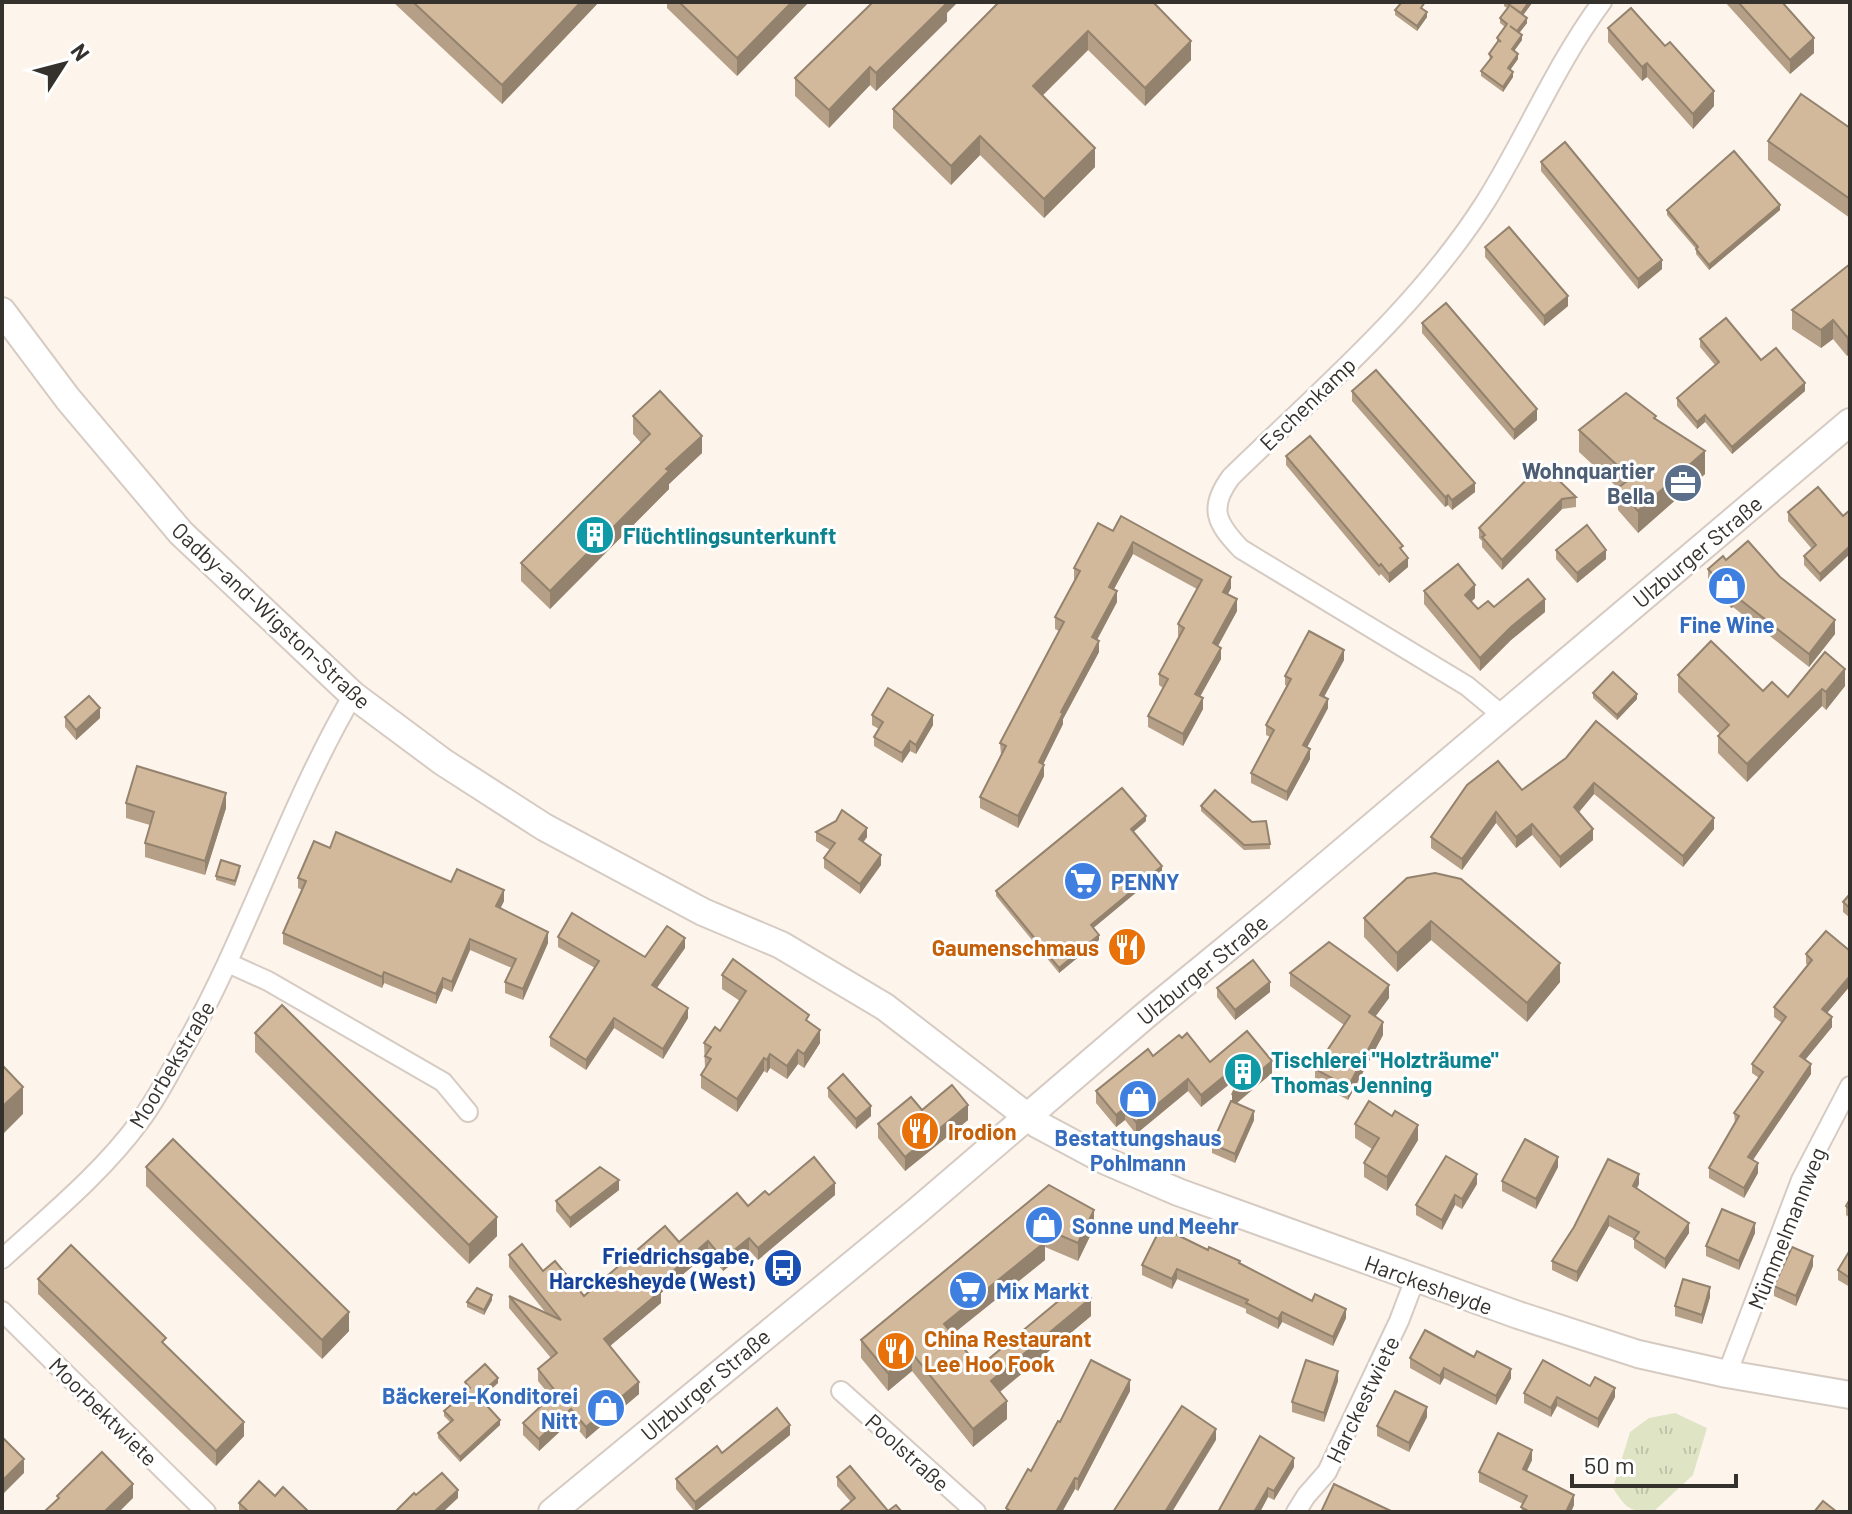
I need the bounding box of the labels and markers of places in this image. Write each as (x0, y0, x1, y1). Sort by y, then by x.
place label: Wohnquartier Bella (1522, 457, 1656, 508)
office icon: Wohnquartier Bella (1662, 462, 1704, 504)
building icon: Flüchtlingsunterkunft (574, 514, 616, 556)
place label: Flüchtlingsunterkunft (623, 522, 836, 548)
shop icon: Fine Wine (1706, 565, 1748, 607)
place label: Fine Wine (1679, 611, 1775, 637)
supermarket icon: PENNY (1062, 860, 1104, 902)
place label: PENNY (1111, 868, 1180, 894)
restaurant icon: Gaumenschmaus (1106, 926, 1148, 968)
place label: Gaumenschmaus (932, 934, 1099, 960)
place label: Tischlerei "Holzträume" Thomas Jenning (1271, 1046, 1499, 1097)
building icon: Tischlerei "Holzträume" Thomas Jenning (1222, 1051, 1264, 1093)
shop icon: Bestattungshaus Pohlmann (1117, 1078, 1159, 1120)
restaurant icon: Irodion (899, 1110, 941, 1152)
place label: Irodion (948, 1118, 1017, 1144)
place label: Bestattungshaus Pohlmann (1055, 1124, 1221, 1175)
shop icon: Sonne und Meehr (1023, 1204, 1065, 1246)
place label: Sonne und Meehr (1072, 1212, 1239, 1238)
place label: Friedrichsgabe, Harckesheyde (West) (549, 1242, 755, 1293)
bus stop icon: Friedrichsgabe, Harckesheyde (West) (762, 1247, 804, 1289)
supermarket icon: Mix Markt (947, 1269, 989, 1311)
place label: Mix Markt (996, 1277, 1089, 1303)
place label: China Restaurant Lee Hoo Fook (924, 1325, 1092, 1376)
restaurant icon: China Restaurant Lee Hoo Fook (875, 1330, 917, 1372)
place label: Bäckerei-Konditorei Nitt (382, 1382, 578, 1433)
shop icon: Bäckerei-Konditorei Nitt (585, 1387, 627, 1429)

